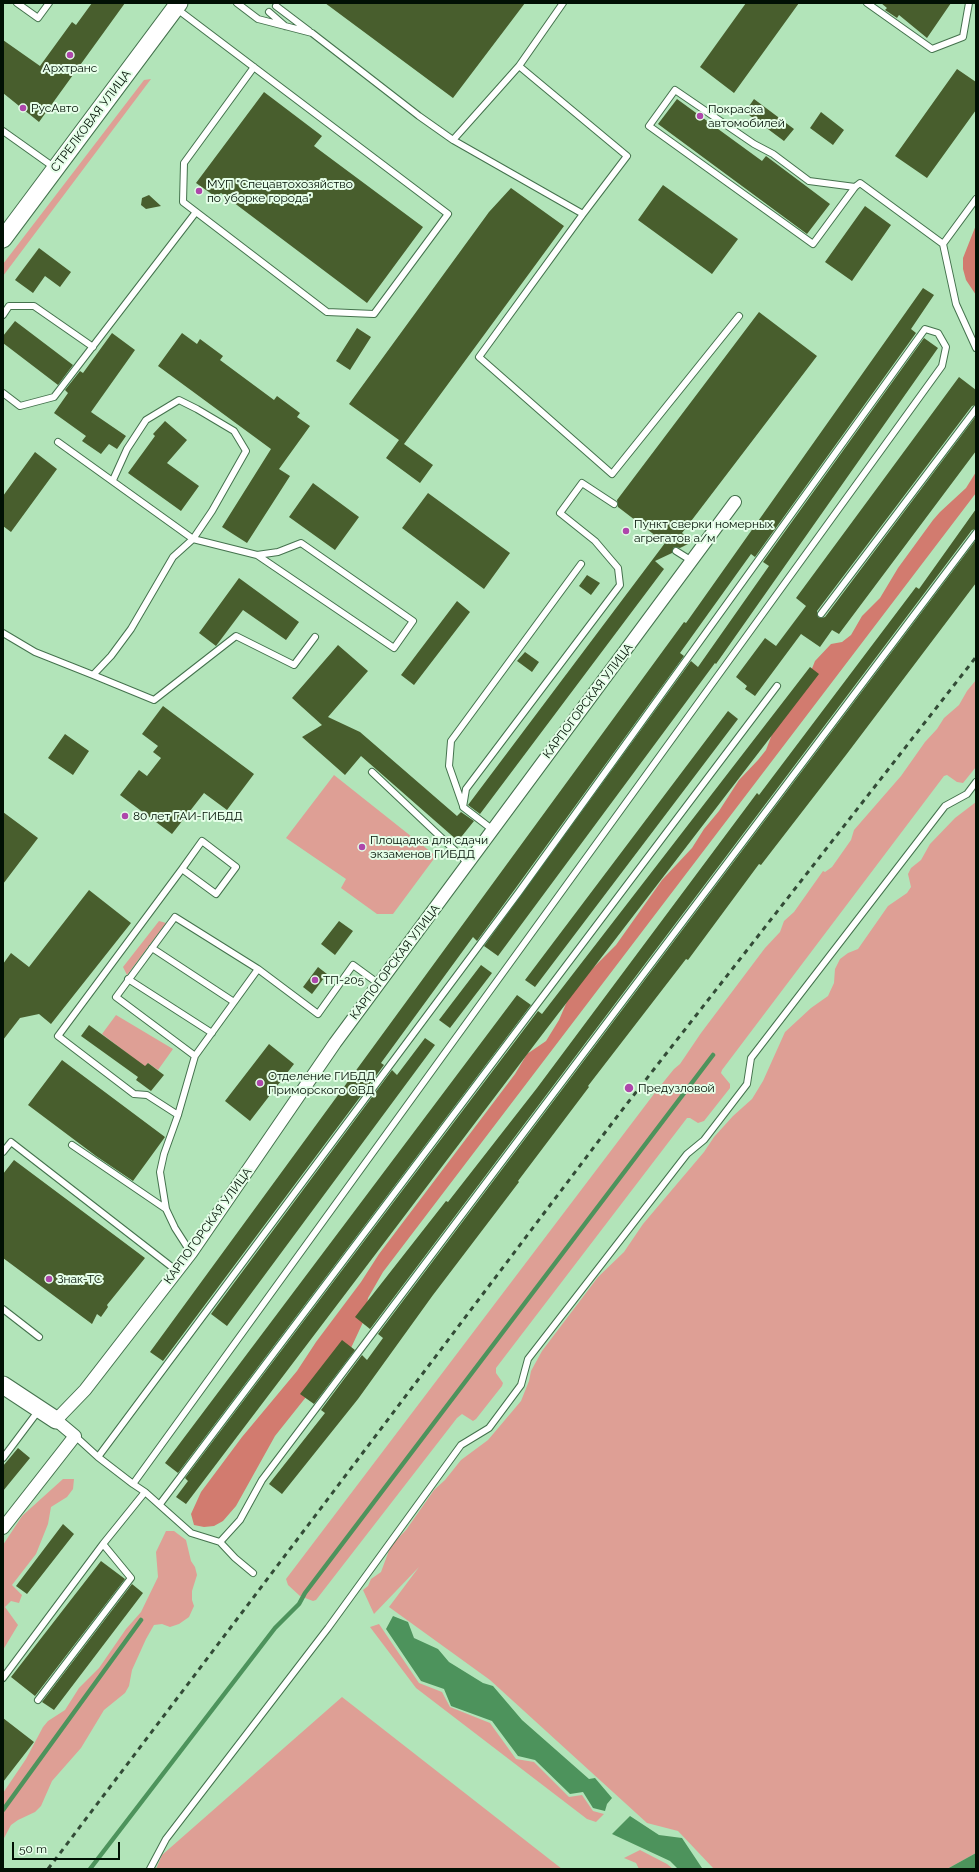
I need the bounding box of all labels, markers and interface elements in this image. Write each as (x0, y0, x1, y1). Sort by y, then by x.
marker: Архтранс (65, 50, 75, 60)
place label: Архтранс (43, 61, 97, 75)
street label: СТРЕЛКОВАЯ УЛИЦА (48, 67, 134, 175)
place label: РусАвто (31, 101, 79, 115)
place label: Покраска автомобилей (708, 102, 785, 130)
marker: РусАвто (18, 103, 28, 113)
marker: Покраска автомобилей (695, 111, 705, 121)
place label: МУП "Спецавтохозяйство по уборке города" (207, 177, 353, 205)
marker: МУП "Спецавтохозяйство по уборке города" (194, 186, 204, 196)
place label: Пункт сверки номерных агрегатов а/м (634, 517, 773, 545)
marker: Пункт сверки номерных агрегатов а/м (621, 526, 631, 536)
street label: КАРПОГОРСКАЯ УЛИЦА (540, 641, 636, 761)
place label: 80 лет ГАИ-ГИБДД (133, 809, 243, 823)
marker: 80 лет ГАИ-ГИБДД (120, 811, 130, 821)
place label: Площадка для сдачи экзаменов ГИБДД (370, 833, 488, 861)
marker: Площадка для сдачи экзаменов ГИБДД (357, 842, 367, 852)
street label: КАРПОГОРСКАЯ УЛИЦА (347, 902, 443, 1022)
place label: ТП-205 (323, 973, 364, 987)
marker: ТП-205 (310, 975, 320, 985)
place label: Отделение ГИБДД Приморского ОВД (268, 1069, 375, 1097)
marker: Отделение ГИБДД Приморского ОВД (255, 1078, 265, 1088)
place label: Предузловой (638, 1081, 715, 1095)
marker: Предузловой (623, 1082, 635, 1094)
street label: КАРПОГОРСКАЯ УЛИЦА (161, 1165, 255, 1287)
place label: Знак-ТС (57, 1272, 102, 1286)
marker: Знак-ТС (44, 1274, 54, 1284)
scale bar (14, 1834, 122, 1860)
text: 50 m (19, 1842, 47, 1856)

